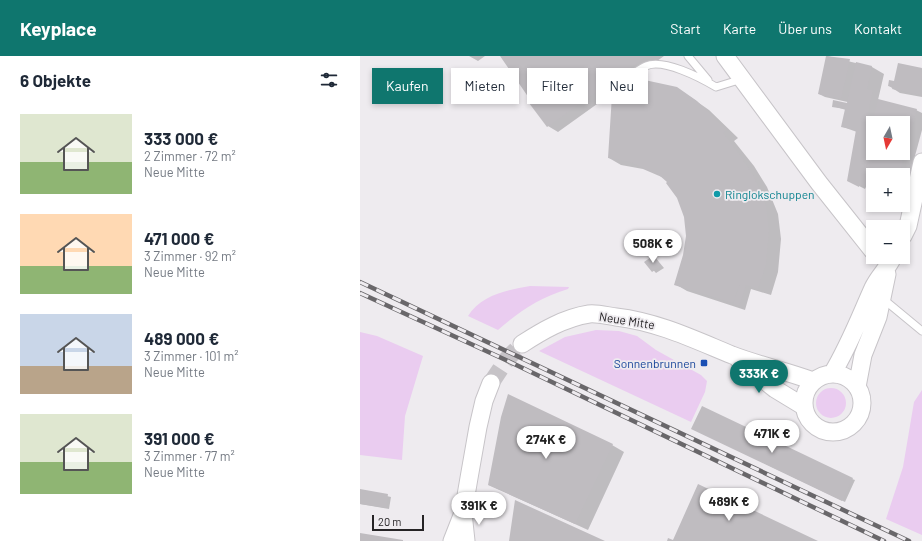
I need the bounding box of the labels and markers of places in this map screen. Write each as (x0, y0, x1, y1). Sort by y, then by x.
place label: Ringlokschuppen (725, 187, 815, 201)
marker: Ringlokschuppen (712, 189, 722, 199)
pin: 508K € (620, 230, 686, 264)
place label: Sonnenbrunnen (614, 356, 696, 370)
marker: Sonnenbrunnen (699, 358, 709, 368)
pin: 333K € (726, 360, 792, 394)
pin: 471K € (739, 420, 805, 454)
pin: 274K € (513, 426, 579, 460)
pin: 489K € (696, 488, 762, 522)
pin: 391K € (446, 492, 512, 526)

